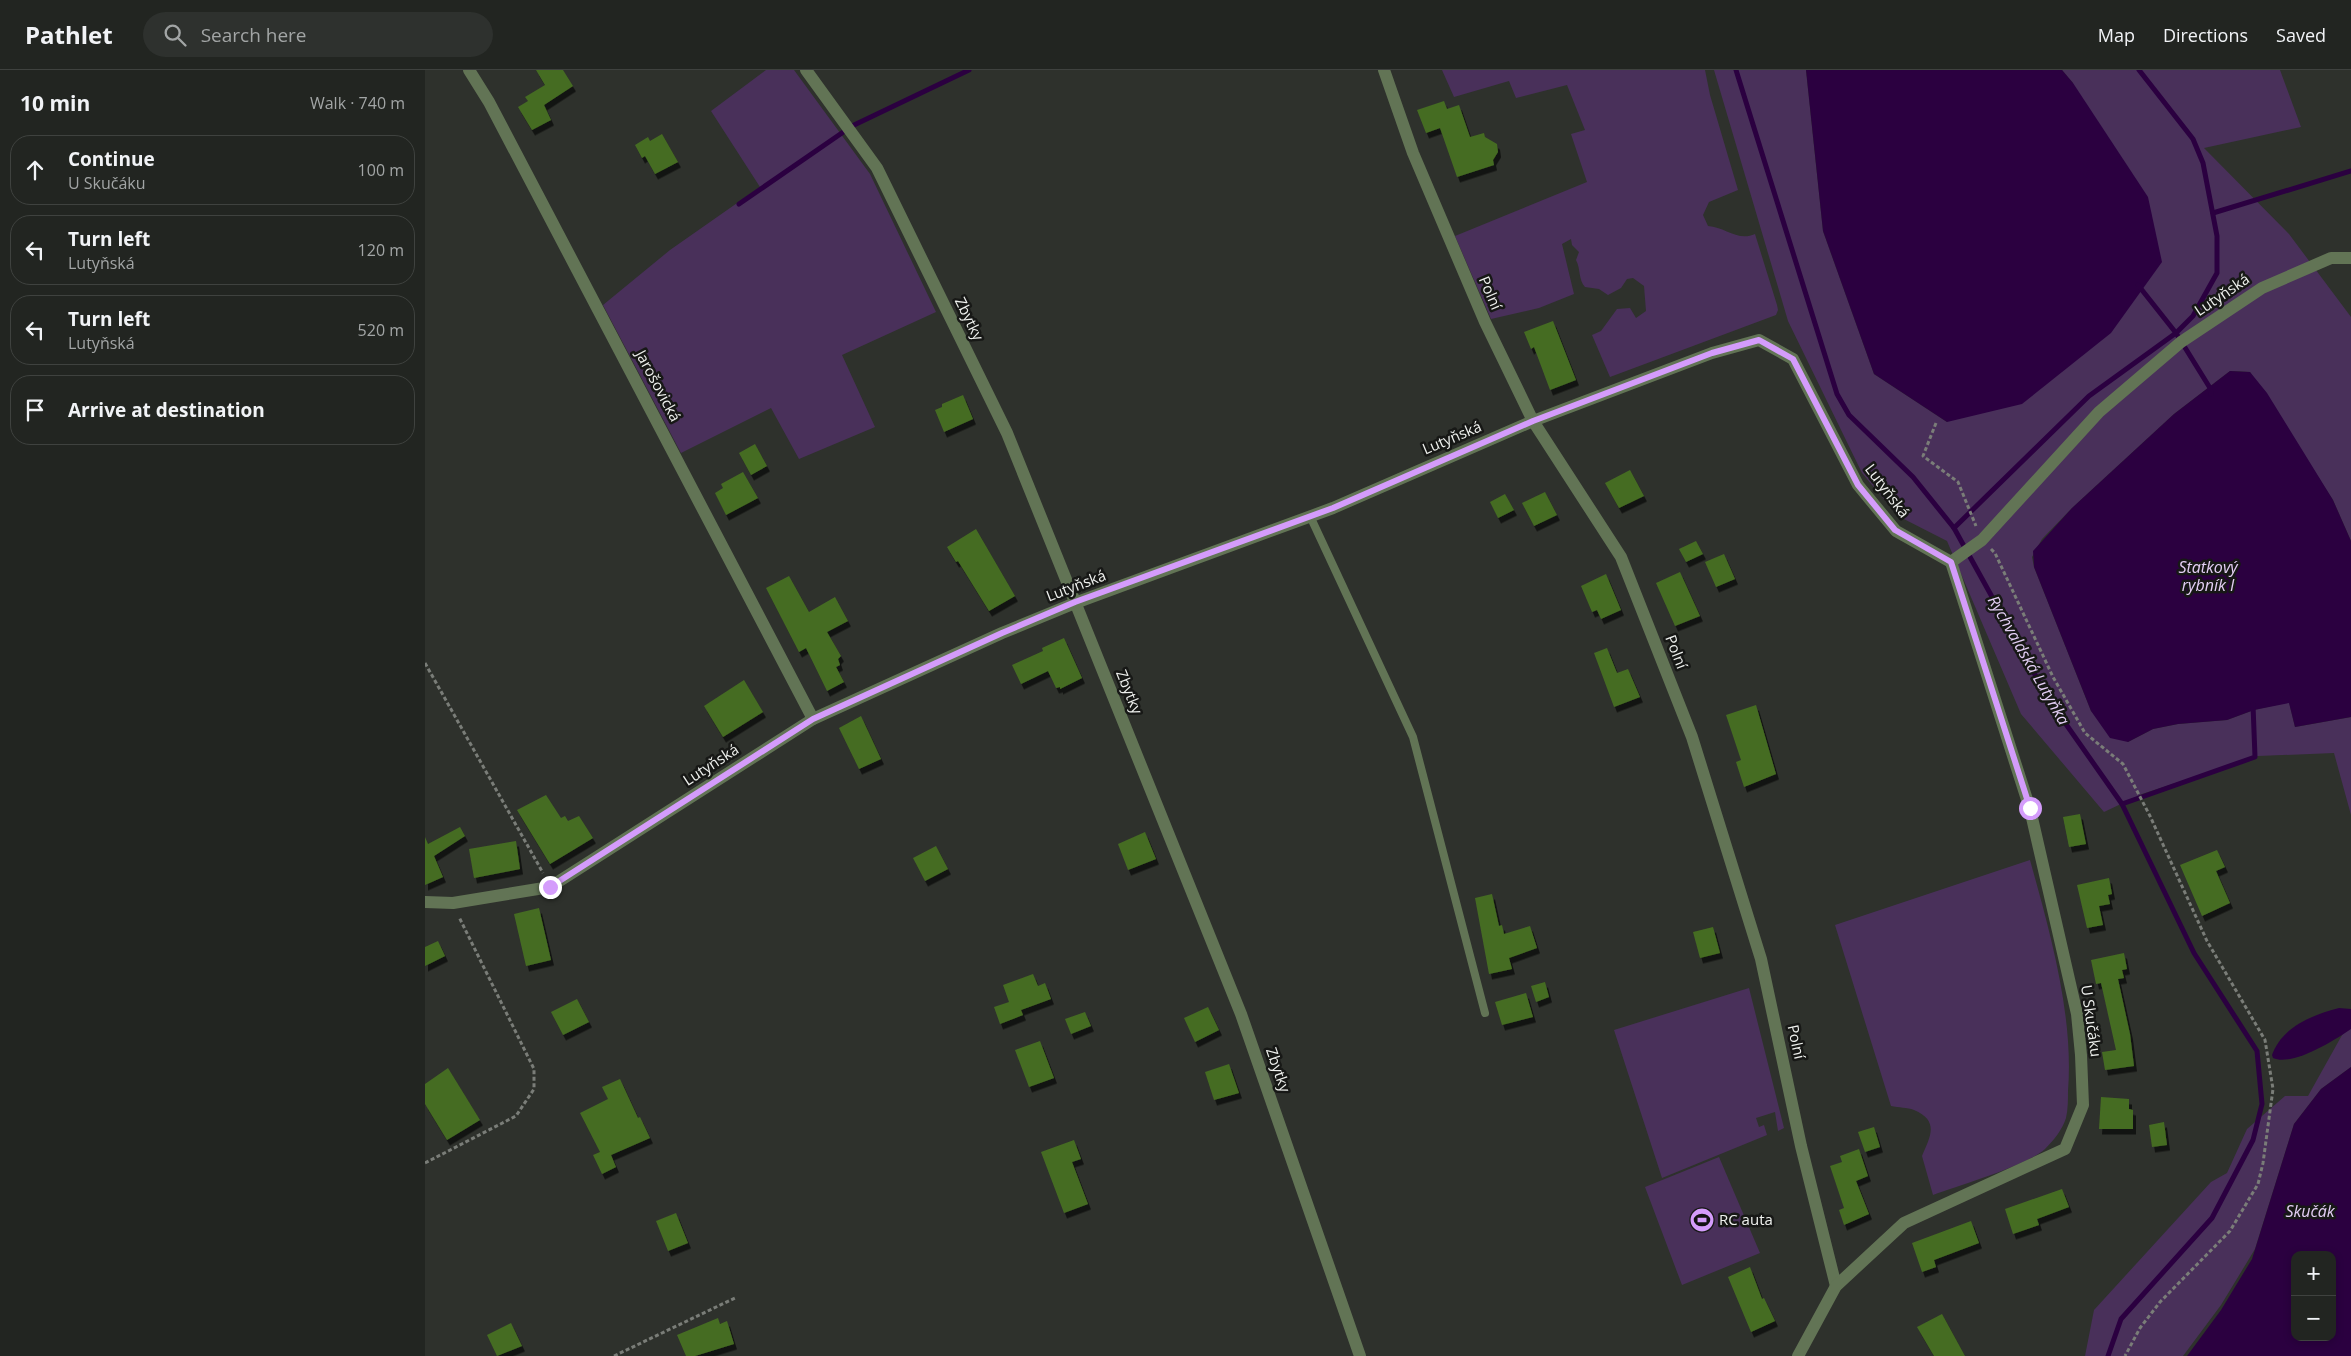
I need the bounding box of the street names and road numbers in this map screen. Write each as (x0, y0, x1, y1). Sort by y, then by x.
street label: Lutyňská (2190, 268, 2253, 320)
street label: Polní (1475, 273, 1507, 314)
street label: Zbytky (951, 293, 989, 344)
street label: Jarošovická (631, 344, 686, 425)
street label: Lutyňská (1419, 416, 1484, 458)
street label: Lutyňská (1861, 459, 1915, 521)
street label: Lutyňská (1043, 565, 1108, 606)
street label: Polní (1661, 632, 1693, 673)
street label: Zbytky (1112, 667, 1148, 717)
street label: Lutyňská (679, 739, 742, 790)
street label: U Skučáku (2077, 983, 2107, 1058)
street label: Polní (1784, 1023, 1811, 1062)
street label: Zbytky (1262, 1045, 1296, 1095)

